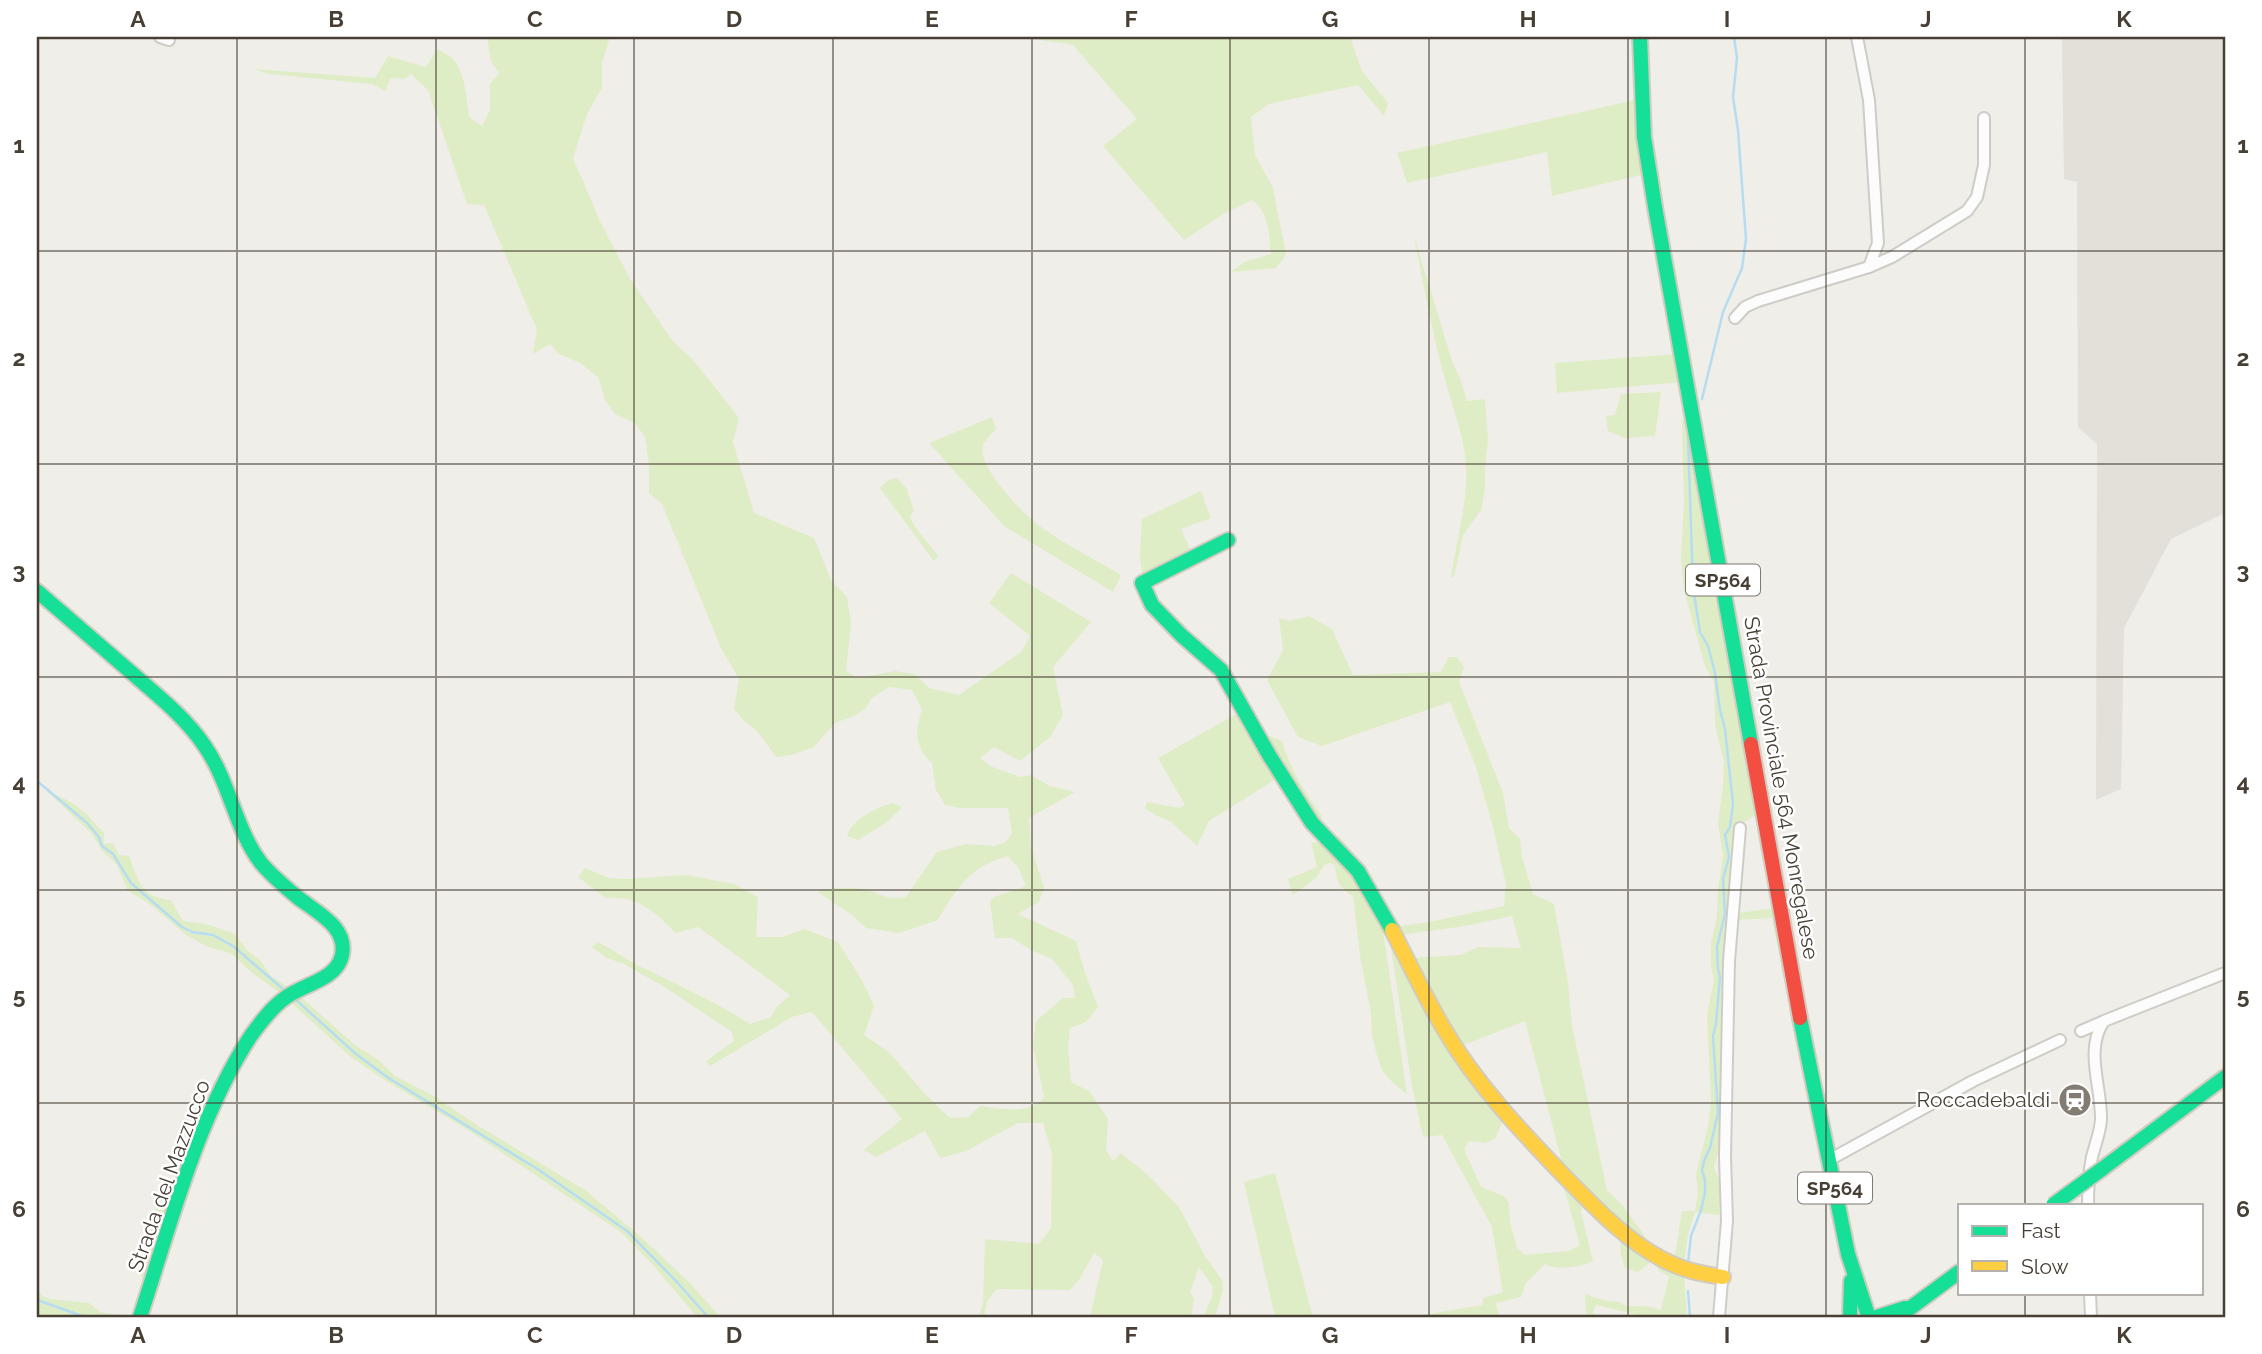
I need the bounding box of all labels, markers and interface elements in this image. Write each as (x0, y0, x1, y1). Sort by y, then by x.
text: A (130, 5, 146, 32)
text: B (328, 5, 344, 32)
text: C (527, 5, 543, 32)
text: D (726, 5, 742, 32)
text: E (925, 5, 939, 32)
text: F (1124, 5, 1138, 32)
text: G (1322, 5, 1338, 32)
text: H (1519, 5, 1537, 32)
text: I (1724, 5, 1730, 32)
text: J (1920, 5, 1932, 32)
text: K (2116, 5, 2132, 32)
text: 1 (13, 131, 25, 158)
text: 1 (2237, 131, 2249, 158)
text: 2 (13, 344, 25, 371)
text: 2 (2237, 344, 2249, 371)
text: 3 (13, 557, 25, 584)
text: 3 (2237, 557, 2249, 584)
road number: SP564 (1686, 565, 1760, 596)
street label: Strada Provinciale 564 Monregalese (1739, 615, 1824, 961)
text: 4 (12, 769, 26, 796)
text: 4 (2236, 769, 2250, 796)
text: 5 (13, 982, 26, 1009)
text: 5 (2237, 982, 2250, 1009)
street label: Strada del Mazzucco (122, 1077, 215, 1275)
station icon: Roccadebaldi (2056, 1081, 2094, 1119)
place label: Roccadebaldi (1917, 1087, 2050, 1112)
road number: SP564 (1798, 1172, 1872, 1204)
text: 6 (12, 1195, 26, 1222)
text: 6 (2236, 1195, 2250, 1222)
legend (1958, 1204, 2202, 1294)
text: Fast (2021, 1218, 2061, 1243)
text: Slow (2021, 1254, 2069, 1279)
text: A (130, 1321, 146, 1348)
text: B (328, 1321, 344, 1348)
text: C (527, 1321, 543, 1348)
text: D (726, 1321, 742, 1348)
text: E (925, 1321, 939, 1348)
text: F (1124, 1321, 1138, 1348)
text: G (1322, 1321, 1338, 1348)
text: H (1519, 1321, 1537, 1348)
text: I (1724, 1321, 1730, 1348)
text: J (1920, 1321, 1932, 1348)
text: K (2116, 1321, 2132, 1348)

